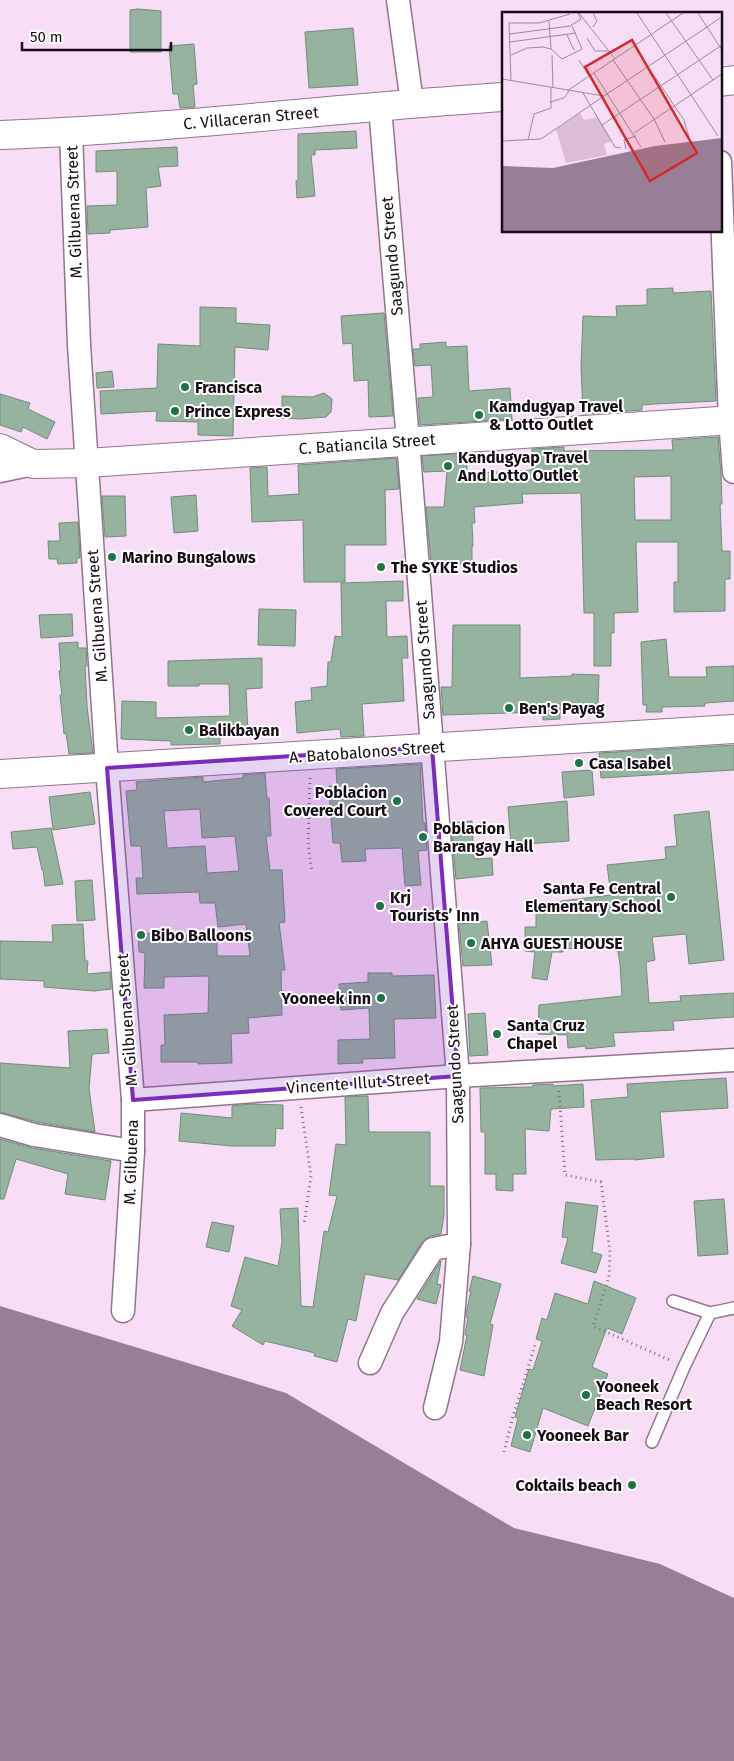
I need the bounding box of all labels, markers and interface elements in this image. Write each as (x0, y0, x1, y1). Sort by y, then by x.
inset map (502, 12, 722, 232)
scale bar (22, 20, 171, 52)
text: 50 m (30, 28, 63, 46)
street label: C. Villaceran Street (183, 103, 320, 133)
street label: M. Gilbuena Street (62, 145, 86, 279)
street label: Saagundo Street (377, 196, 407, 316)
place label: Francisca (195, 378, 262, 397)
marker: Francisca (179, 381, 191, 393)
place label: Kamdugyap Travel & Lotto Outlet (489, 397, 623, 434)
place label: Prince Express (185, 402, 291, 421)
marker: Prince Express (169, 405, 181, 417)
marker: Kamdugyap Travel & Lotto Outlet (473, 409, 485, 421)
street label: C. Batiancila Street (298, 430, 436, 458)
place label: Kandugyap Travel And Lotto Outlet (457, 448, 588, 485)
marker: Kandugyap Travel And Lotto Outlet (442, 460, 454, 472)
place label: Marino Bungalows (122, 548, 256, 567)
street label: M. Gilbuena Street (83, 549, 111, 683)
marker: Marino Bungalows (106, 551, 118, 563)
place label: The SYKE Studios (391, 558, 518, 577)
marker: The SYKE Studios (375, 561, 387, 573)
street label: Saagundo Street (411, 600, 439, 720)
place label: Ben's Payag (519, 699, 605, 718)
marker: Ben's Payag (503, 702, 515, 714)
place label: Balikbayan (199, 721, 279, 740)
marker: Balikbayan (183, 724, 195, 736)
street label: A. Batobalonos Street (288, 737, 446, 767)
place label: Casa Isabel (589, 754, 671, 773)
marker: Casa Isabel (573, 757, 585, 769)
place label: Poblacion Covered Court (284, 783, 388, 820)
marker: Poblacion Covered Court (391, 795, 403, 807)
place label: Poblacion Barangay Hall (433, 819, 534, 856)
marker: Poblacion Barangay Hall (417, 831, 429, 843)
place label: Santa Fe Central Elementary School (525, 879, 661, 916)
place label: Krj Tourists’ Inn (390, 888, 479, 925)
marker: Santa Fe Central Elementary School (665, 891, 677, 903)
marker: Krj Tourists’ Inn (374, 900, 386, 912)
place label: Bibo Balloons (151, 926, 252, 945)
marker: Bibo Balloons (135, 929, 147, 941)
place label: AHYA GUEST HOUSE (480, 934, 623, 953)
marker: AHYA GUEST HOUSE (465, 937, 477, 949)
street label: M. Gilbuena Street (113, 953, 141, 1087)
place label: Yooneek inn (280, 989, 371, 1008)
marker: Yooneek inn (375, 992, 387, 1004)
street label: Saagundo Street (442, 1004, 468, 1124)
place label: Santa Cruz Chapel (507, 1016, 585, 1053)
marker: Santa Cruz Chapel (491, 1028, 503, 1040)
street label: Vincente Illut Street (286, 1069, 430, 1097)
street label: M. Gilbuena (120, 1119, 142, 1205)
place label: Yooneek Beach Resort (595, 1377, 693, 1414)
marker: Yooneek Beach Resort (580, 1389, 592, 1401)
place label: Yooneek Bar (536, 1426, 629, 1445)
marker: Yooneek Bar (521, 1429, 533, 1441)
place label: Coktails beach (516, 1476, 622, 1495)
marker: Coktails beach (626, 1479, 638, 1491)

